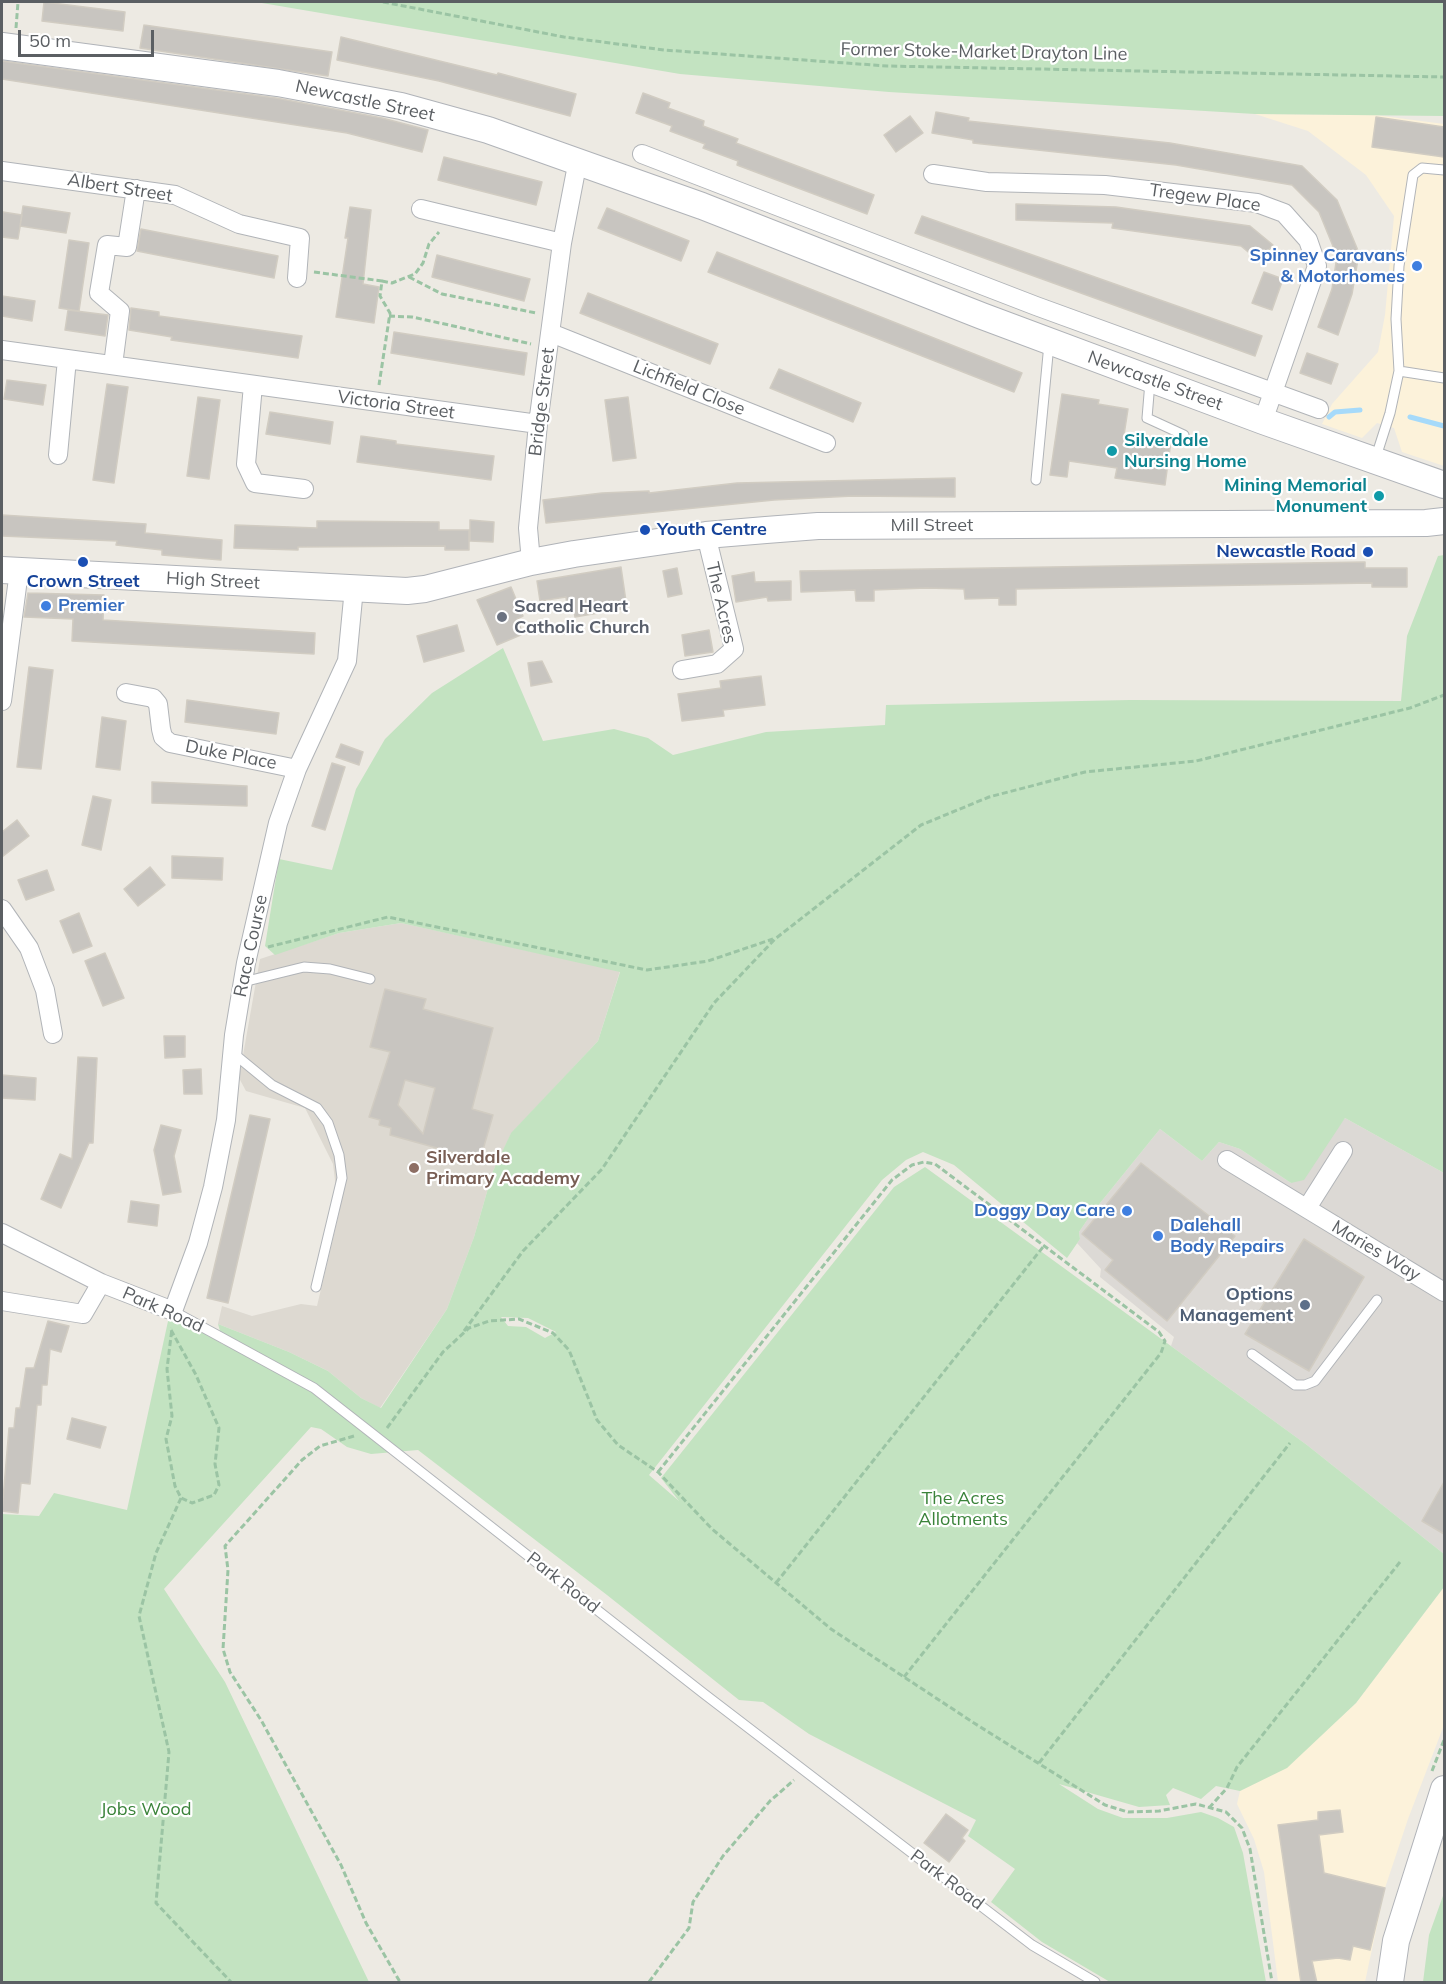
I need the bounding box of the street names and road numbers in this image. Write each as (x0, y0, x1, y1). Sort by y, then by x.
street label: Former Stoke-Market Drayton Line (840, 39, 1128, 65)
street label: Newcastle Street (293, 76, 437, 126)
street label: Albert Street (66, 169, 174, 207)
street label: Tregew Place (1148, 180, 1262, 216)
street label: Bridge Street (525, 347, 559, 457)
street label: Newcastle Street (1085, 347, 1225, 415)
street label: Lichfield Close (630, 356, 748, 420)
street label: Victoria Street (336, 386, 456, 424)
street label: Mill Street (891, 515, 973, 537)
street label: The Acres (701, 560, 741, 646)
street label: High Street (166, 568, 260, 594)
street label: Duke Place (183, 736, 279, 774)
street label: Race Course (230, 893, 272, 999)
street label: Maries Way (1328, 1216, 1424, 1286)
street label: Park Road (119, 1282, 207, 1338)
street label: Park Road (522, 1548, 604, 1618)
street label: Park Road (906, 1845, 988, 1915)

